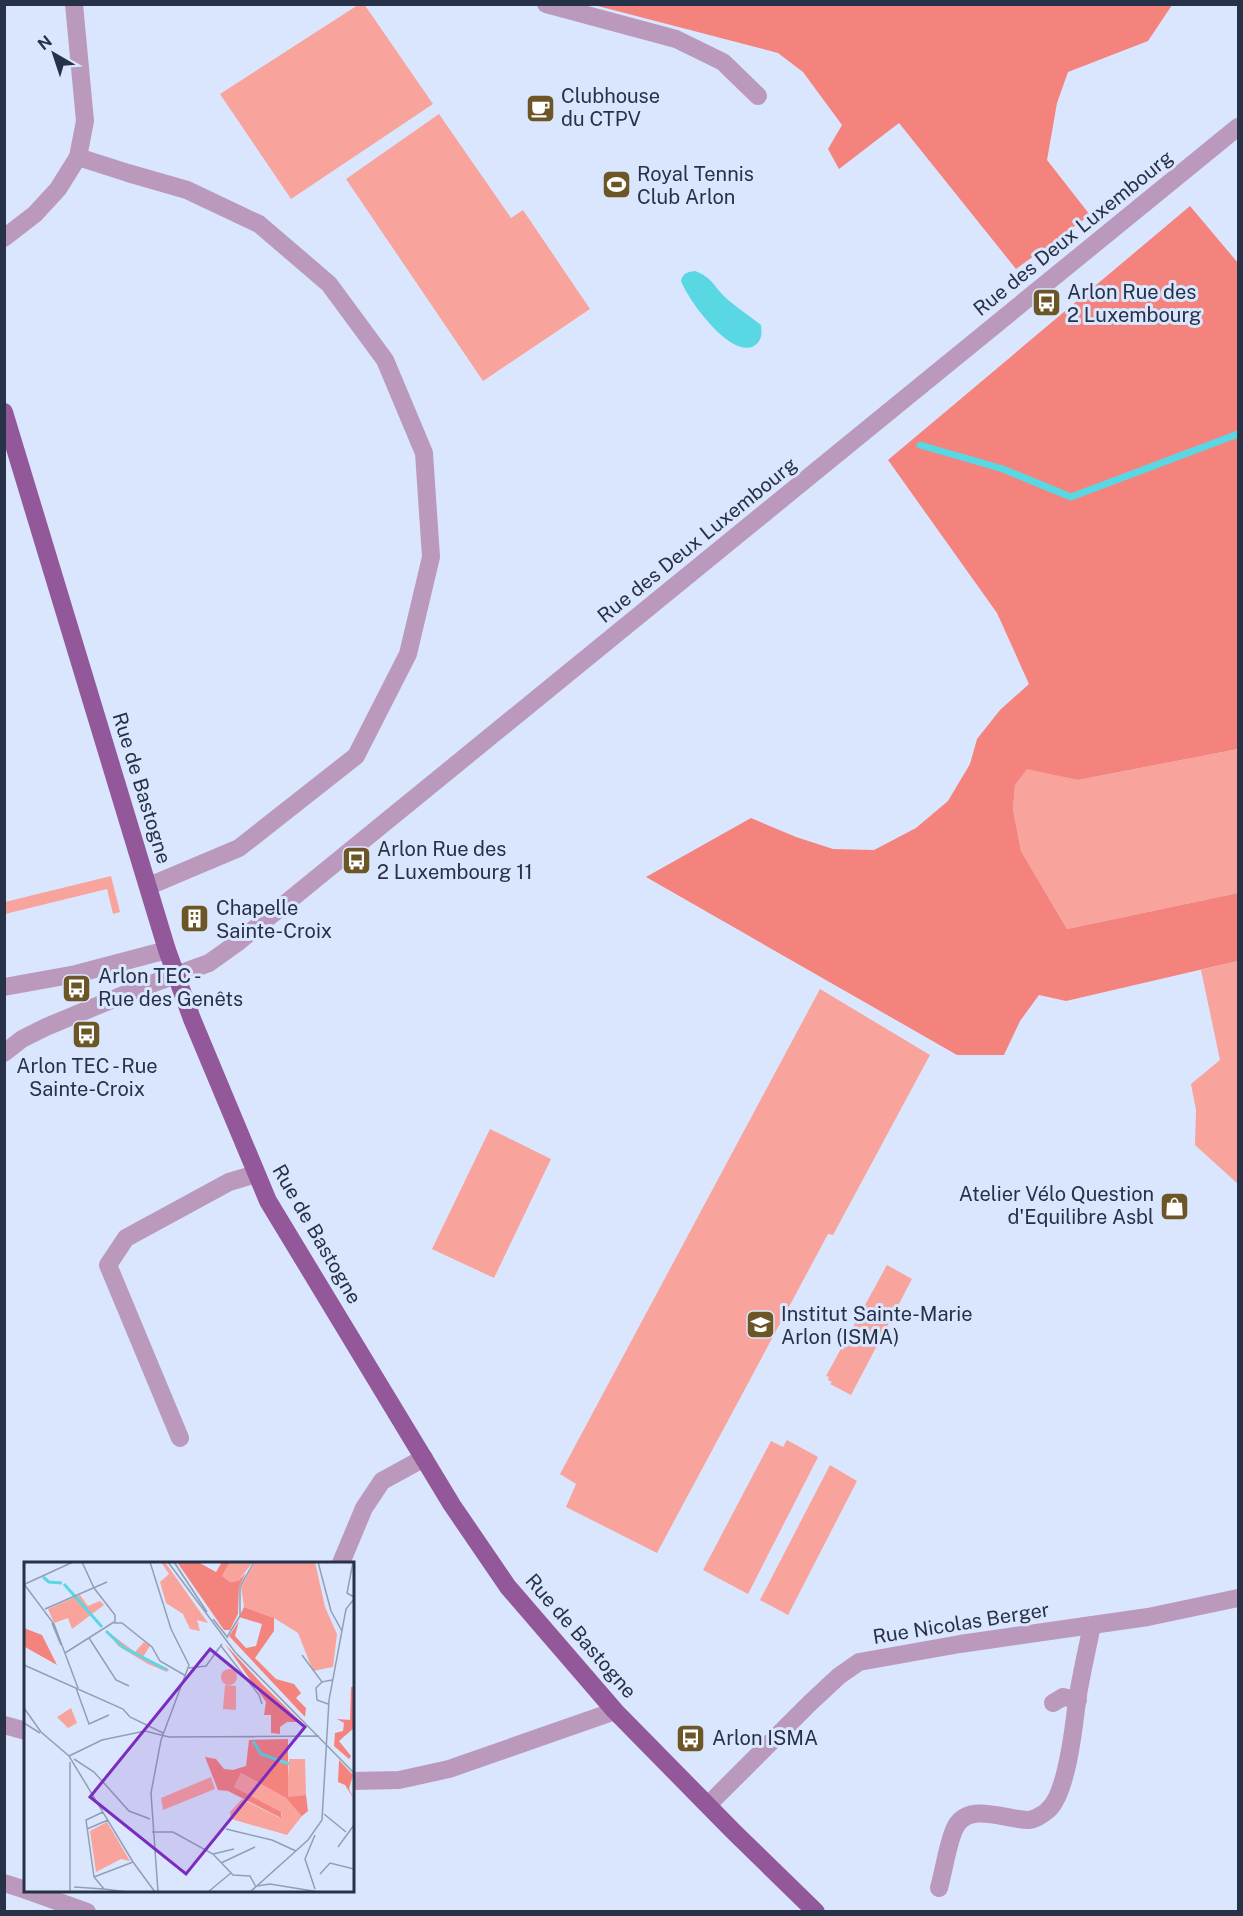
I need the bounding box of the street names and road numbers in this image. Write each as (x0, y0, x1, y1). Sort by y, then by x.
street label: Rue des Deux Luxembourg (969, 145, 1177, 321)
street label: Rue des Deux Luxembourg (593, 452, 801, 628)
street label: Rue de Bastogne (108, 709, 176, 867)
street label: Rue de Bastogne (267, 1160, 367, 1308)
street label: Rue de Bastogne (520, 1569, 642, 1703)
street label: Rue Nicolas Berger (871, 1597, 1051, 1649)

